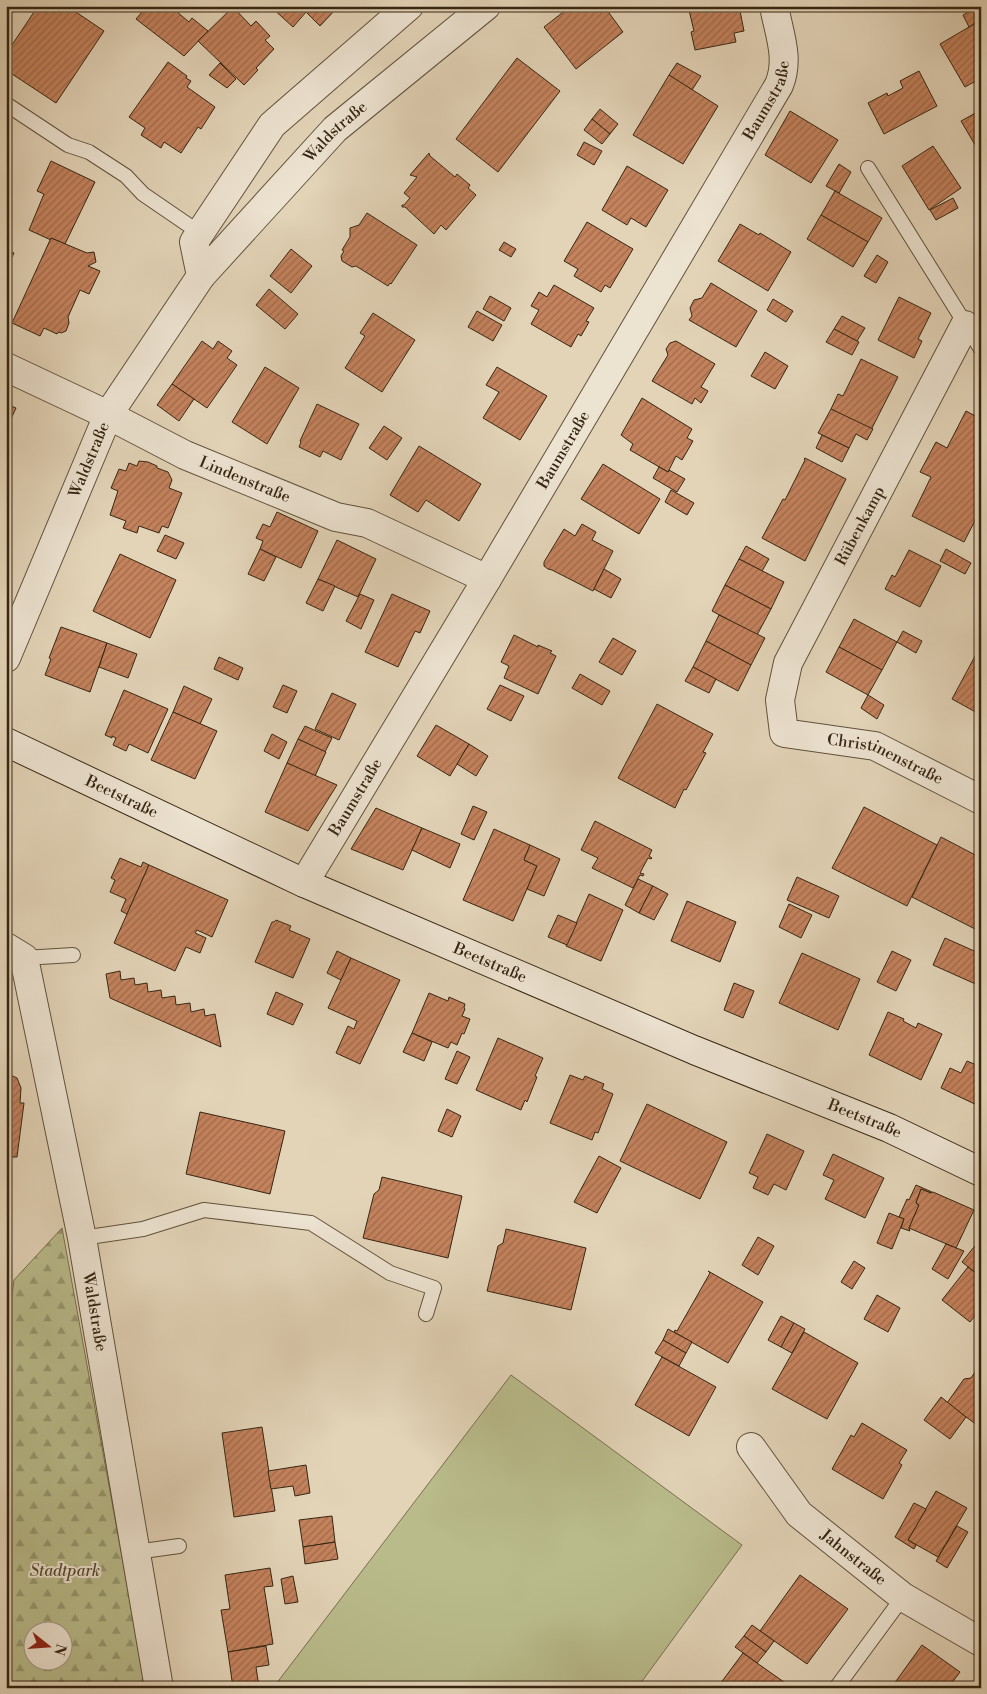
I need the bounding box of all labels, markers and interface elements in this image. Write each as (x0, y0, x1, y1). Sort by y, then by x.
street label: Baumstraße (738, 60, 794, 145)
street label: Waldstraße (299, 97, 371, 167)
street label: Baumstraße (532, 407, 594, 493)
street label: Waldstraße (64, 419, 114, 502)
street label: Lindenstraße (196, 452, 293, 507)
street label: Rübenkamp (831, 483, 889, 569)
street label: Christinenstraße (826, 729, 946, 789)
street label: Baumstraße (324, 755, 387, 841)
street label: Beetstraße (81, 771, 161, 822)
street label: Beetstraße (449, 938, 530, 987)
street label: Beetstraße (824, 1094, 905, 1143)
street label: Waldstraße (78, 1270, 111, 1353)
street label: Jahnstraße (816, 1524, 890, 1590)
park label: Stadtpark (30, 1561, 100, 1581)
north arrow (22, 1622, 72, 1672)
text: N (49, 1642, 70, 1657)

